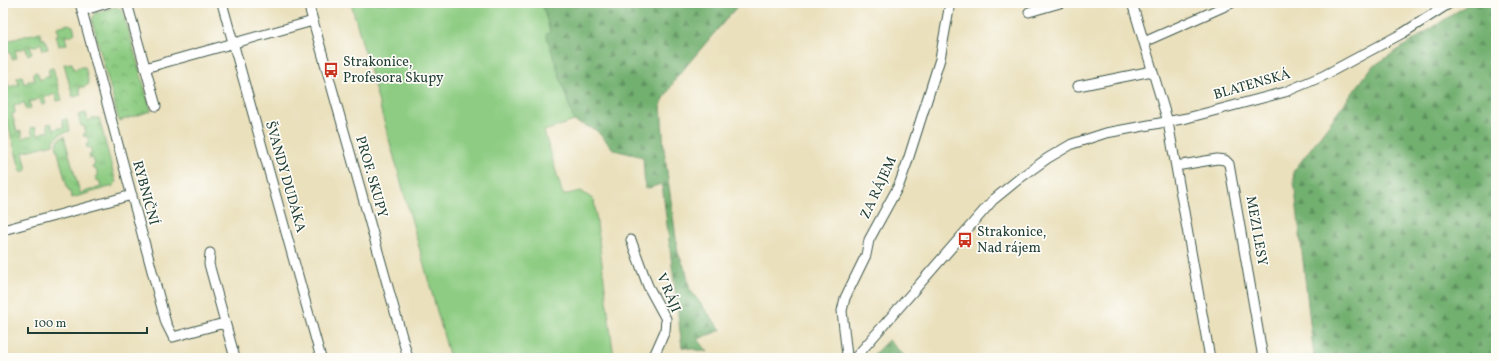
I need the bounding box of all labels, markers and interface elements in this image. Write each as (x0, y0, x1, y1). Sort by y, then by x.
place label: Strakonice, Profesora Skupy (343, 53, 444, 88)
bus stop icon: Strakonice, Profesora Skupy (322, 61, 340, 79)
street label: BLATENSKÁ (1211, 65, 1293, 105)
street label: ŠVANDY DUDÁKA (260, 119, 310, 235)
street label: PROF. SKUPY (350, 134, 392, 220)
street label: ZA RÁJEM (856, 154, 902, 222)
street label: RYBNIČNÍ (127, 159, 163, 227)
street label: MEZI LESY (1241, 195, 1272, 268)
place label: Strakonice, Nad rájem (977, 223, 1046, 258)
bus stop icon: Strakonice, Nad rájem (956, 231, 974, 249)
street label: V RÁJI (651, 270, 685, 316)
scale bar (28, 309, 147, 335)
text: 100 m (34, 316, 67, 332)

